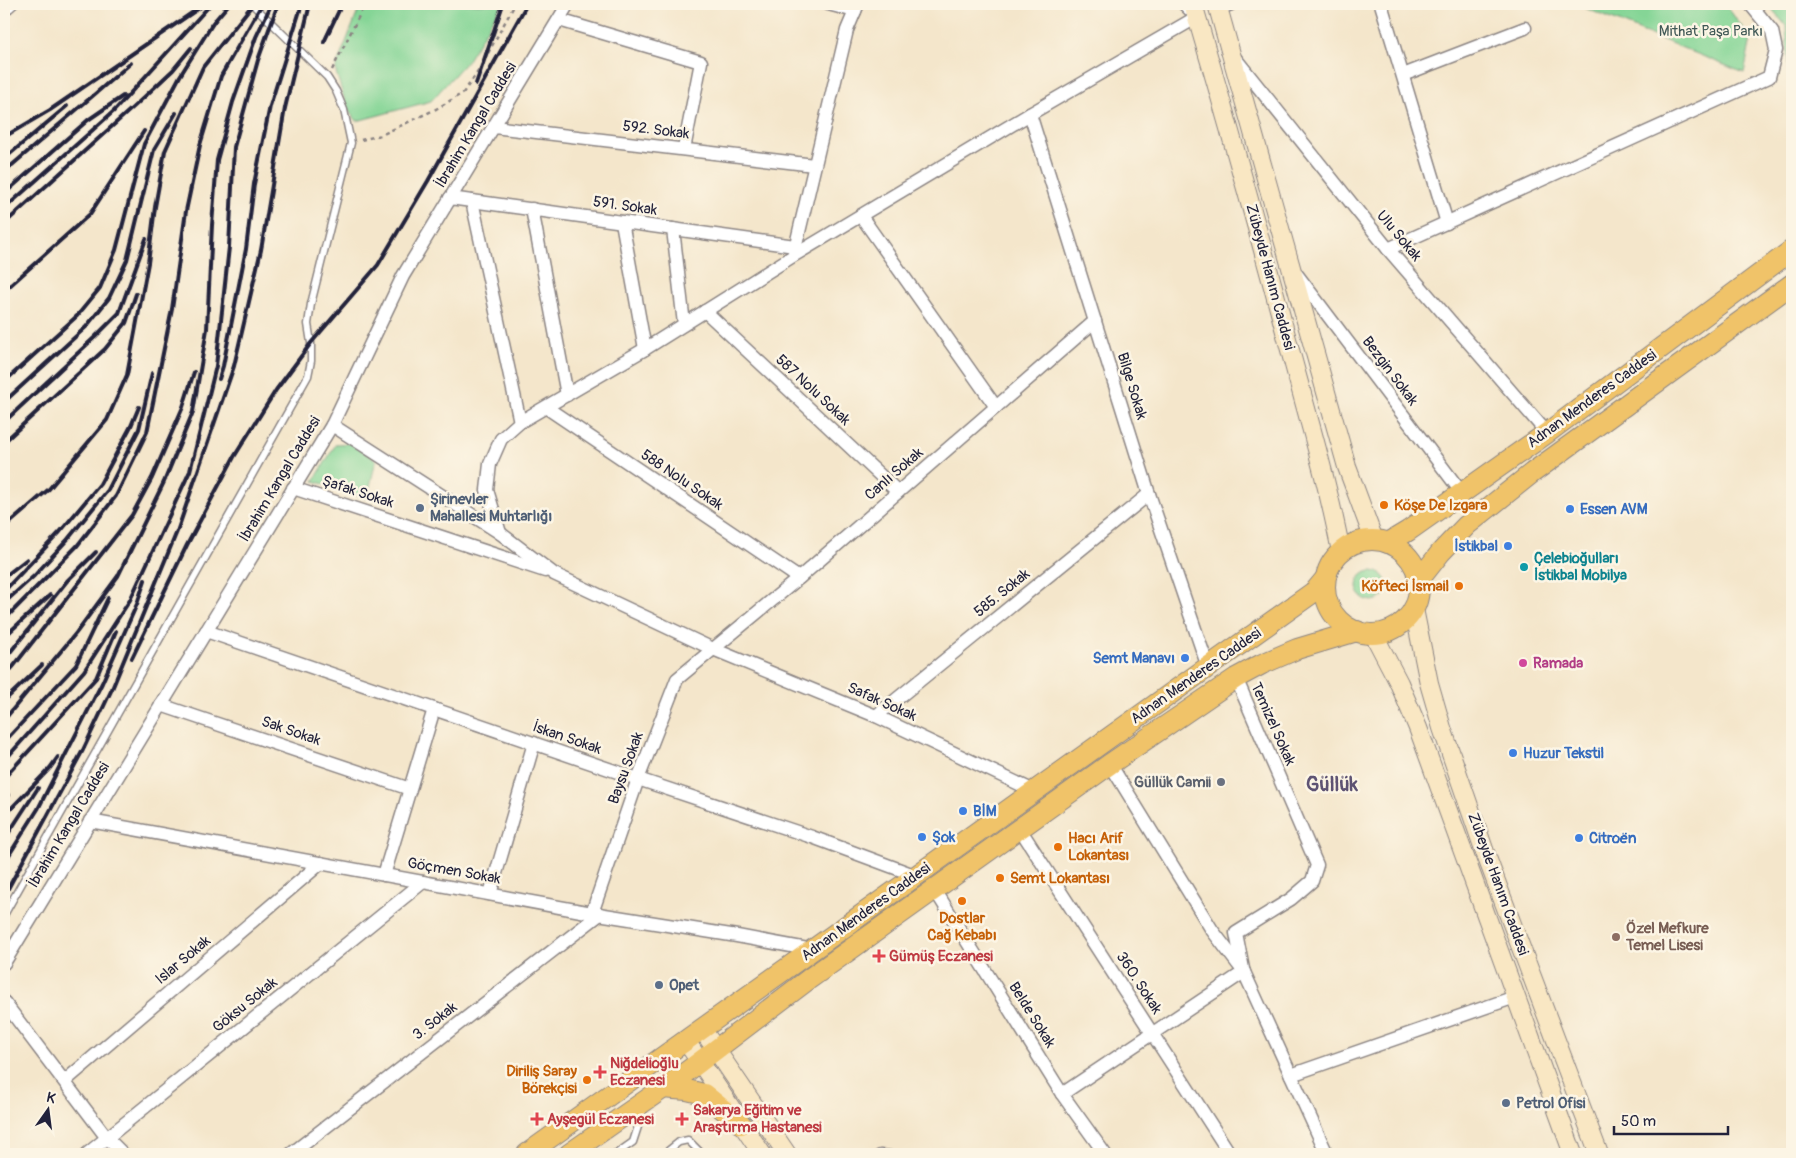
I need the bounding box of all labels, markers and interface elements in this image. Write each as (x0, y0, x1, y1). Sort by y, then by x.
park label: Mithat Paşa Parkı (1659, 22, 1763, 41)
street label: İbrahim Kangal Caddesi (431, 58, 521, 191)
street label: 592. Sokak (622, 116, 691, 144)
street label: 591. Sokak (592, 192, 659, 220)
street label: Zübeyde Hanım Caddesi (1241, 202, 1299, 352)
street label: Ulu Sokak (1372, 207, 1426, 266)
street label: Bezgin Sokak (1358, 333, 1423, 410)
street label: Adnan Menderes Caddesi (1524, 345, 1661, 452)
street label: 587 Nolu Sokak (772, 350, 855, 430)
street label: Bilge Sokak (1113, 350, 1151, 423)
street label: İbrahim Kangal Caddesi (235, 412, 325, 545)
street label: Canlı Sokak (861, 443, 928, 505)
street label: 588 Nolu Sokak (637, 445, 727, 515)
street label: Şafak Sokak (320, 472, 397, 513)
place label: Şirinevler Mahallesi Muhtarlığı (430, 490, 552, 526)
place label: Köşe De Izgara (1394, 496, 1488, 515)
marker: Köşe De Izgara (1378, 499, 1390, 511)
place label: Essen AVM (1580, 500, 1648, 519)
marker: Şirinevler Mahallesi Muhtarlığı (414, 502, 426, 514)
marker: Essen AVM (1564, 503, 1576, 515)
place label: İstikbal (1454, 537, 1498, 556)
marker: İstikbal (1502, 540, 1514, 552)
place label: Çelebioğulları İstikbal Mobilya (1534, 549, 1627, 585)
marker: Çelebioğulları İstikbal Mobilya (1518, 561, 1530, 573)
street label: 585. Sokak (970, 564, 1034, 621)
place label: Köfteci İsmail (1361, 577, 1449, 596)
marker: Köfteci İsmail (1453, 580, 1465, 592)
street label: Adnan Menderes Caddesi (1127, 623, 1265, 728)
place label: Semt Manavı (1093, 649, 1175, 668)
marker: Semt Manavı (1179, 652, 1191, 664)
place label: Ramada (1533, 654, 1583, 673)
marker: Ramada (1517, 657, 1529, 669)
street label: Safak Sokak (844, 678, 920, 726)
street label: Temizel Sokak (1246, 679, 1300, 769)
street label: Sak Sokak (259, 712, 324, 750)
street label: İskan Sokak (530, 717, 605, 759)
street label: Baysu Sokak (604, 729, 648, 807)
place label: Huzur Tekstil (1523, 744, 1604, 763)
marker: Huzur Tekstil (1507, 747, 1519, 759)
street label: İbrahim Kangal Caddesi (24, 758, 114, 891)
district label: Güllük (1306, 772, 1359, 797)
place label: Güllük Camii (1134, 773, 1211, 792)
marker: Güllük Camii (1215, 776, 1227, 788)
place label: BİM (973, 802, 997, 821)
marker: BİM (957, 805, 969, 817)
street label: Zübeyde Hanım Caddesi (1463, 810, 1533, 958)
place label: Şok (932, 828, 956, 847)
place label: Hacı Arif Lokantası (1068, 829, 1129, 865)
place label: Citroën (1589, 829, 1637, 848)
marker: Şok (916, 831, 928, 843)
marker: Citroën (1573, 832, 1585, 844)
marker: Hacı Arif Lokantası (1052, 841, 1064, 853)
street label: Göçmen Sokak (406, 853, 503, 889)
street label: Adnan Menderes Caddesi (798, 858, 935, 965)
place label: Semt Lokantası (1010, 869, 1110, 888)
marker: Semt Lokantası (994, 872, 1006, 884)
marker: Dostlar Cağ Kebabı (956, 895, 968, 907)
place label: Dostlar Cağ Kebabı (927, 909, 997, 945)
place label: Özel Mefkure Temel Lisesi (1625, 919, 1709, 955)
street label: Islar Sokak (151, 931, 215, 989)
marker: Özel Mefkure Temel Lisesi (1610, 931, 1622, 943)
place label: Gümüş Eczanesi (889, 947, 993, 966)
street label: 360. Sokak (1112, 948, 1166, 1018)
marker: Gümüş Eczanesi (873, 950, 885, 962)
street label: Göksu Sokak (209, 973, 282, 1037)
place label: Opet (669, 976, 700, 995)
marker: Opet (653, 979, 665, 991)
street label: Belde Sokak (1004, 979, 1060, 1052)
street label: 3. Sokak (409, 997, 462, 1044)
place label: Niğdelioğlu Eczanesi (610, 1054, 679, 1090)
place label: Diriliş Saray Börekçisi (506, 1062, 578, 1098)
marker: Niğdelioğlu Eczanesi (594, 1066, 606, 1078)
marker: Diriliş Saray Börekçisi (581, 1074, 593, 1086)
north arrow (22, 1086, 72, 1136)
text: K (45, 1089, 58, 1107)
place label: Petrol Ofisi (1516, 1094, 1586, 1113)
marker: Petrol Ofisi (1500, 1097, 1512, 1109)
place label: Sakarya Eğitim ve Araştırma Hastanesi (693, 1101, 822, 1137)
scale bar (1614, 1103, 1727, 1135)
place label: Ayşegül Eczanesi (547, 1110, 654, 1129)
marker: Sakarya Eğitim ve Araştırma Hastanesi (675, 1112, 689, 1126)
text: 50 m (1621, 1112, 1656, 1131)
marker: Ayşegül Eczanesi (531, 1113, 543, 1125)

